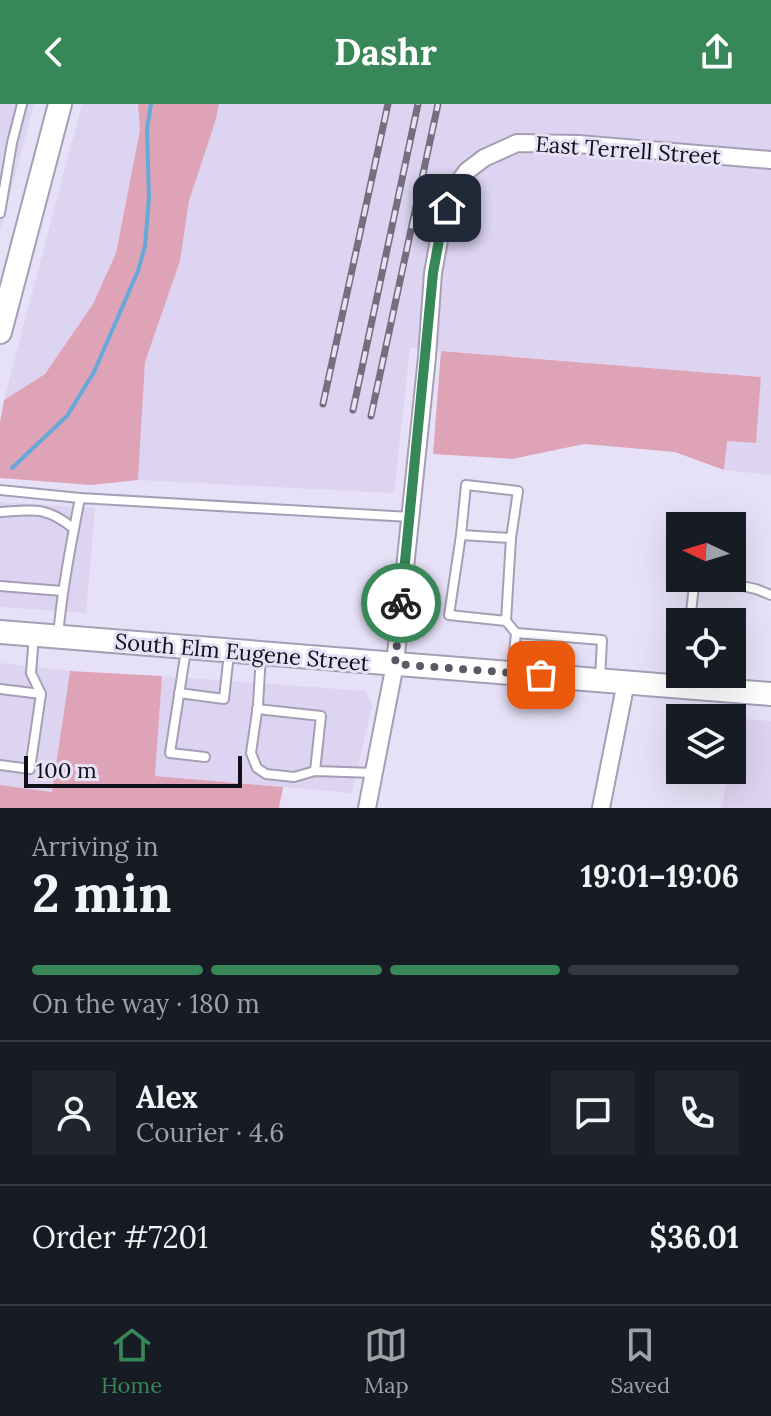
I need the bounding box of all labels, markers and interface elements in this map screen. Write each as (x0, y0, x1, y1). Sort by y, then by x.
text: Dashr (334, 29, 437, 75)
icon: back (32, 30, 76, 74)
icon: share (695, 30, 739, 74)
street label: East Terrell Street (535, 130, 722, 170)
pin (413, 174, 481, 242)
icon: home (425, 186, 469, 230)
north arrow (666, 512, 746, 592)
map controls (666, 512, 746, 784)
courier (361, 563, 441, 643)
icon: bike (379, 581, 423, 625)
button: locate (666, 608, 746, 688)
street label: South Elm Eugene Street (114, 627, 371, 677)
pin (507, 641, 575, 709)
icon: bag (519, 653, 563, 697)
button: layers (666, 704, 746, 784)
scale bar (24, 752, 242, 788)
text: 100 m (36, 756, 97, 784)
text: Arriving in (32, 830, 159, 863)
text: 19:01–19:06 (581, 857, 739, 895)
text: 2 min (32, 860, 171, 926)
text: On the way · 180 m (32, 987, 260, 1020)
button: person (32, 1071, 116, 1155)
button: chat (551, 1071, 635, 1155)
button: phone (655, 1071, 739, 1155)
text: Alex (136, 1078, 198, 1116)
text: Courier · 4.6 (136, 1116, 284, 1149)
text: Order #7201 (32, 1218, 208, 1256)
text: $36.01 (650, 1218, 739, 1256)
tab: Home (101, 1323, 162, 1399)
tab: Map (364, 1323, 409, 1399)
tab: Saved (611, 1323, 670, 1399)

